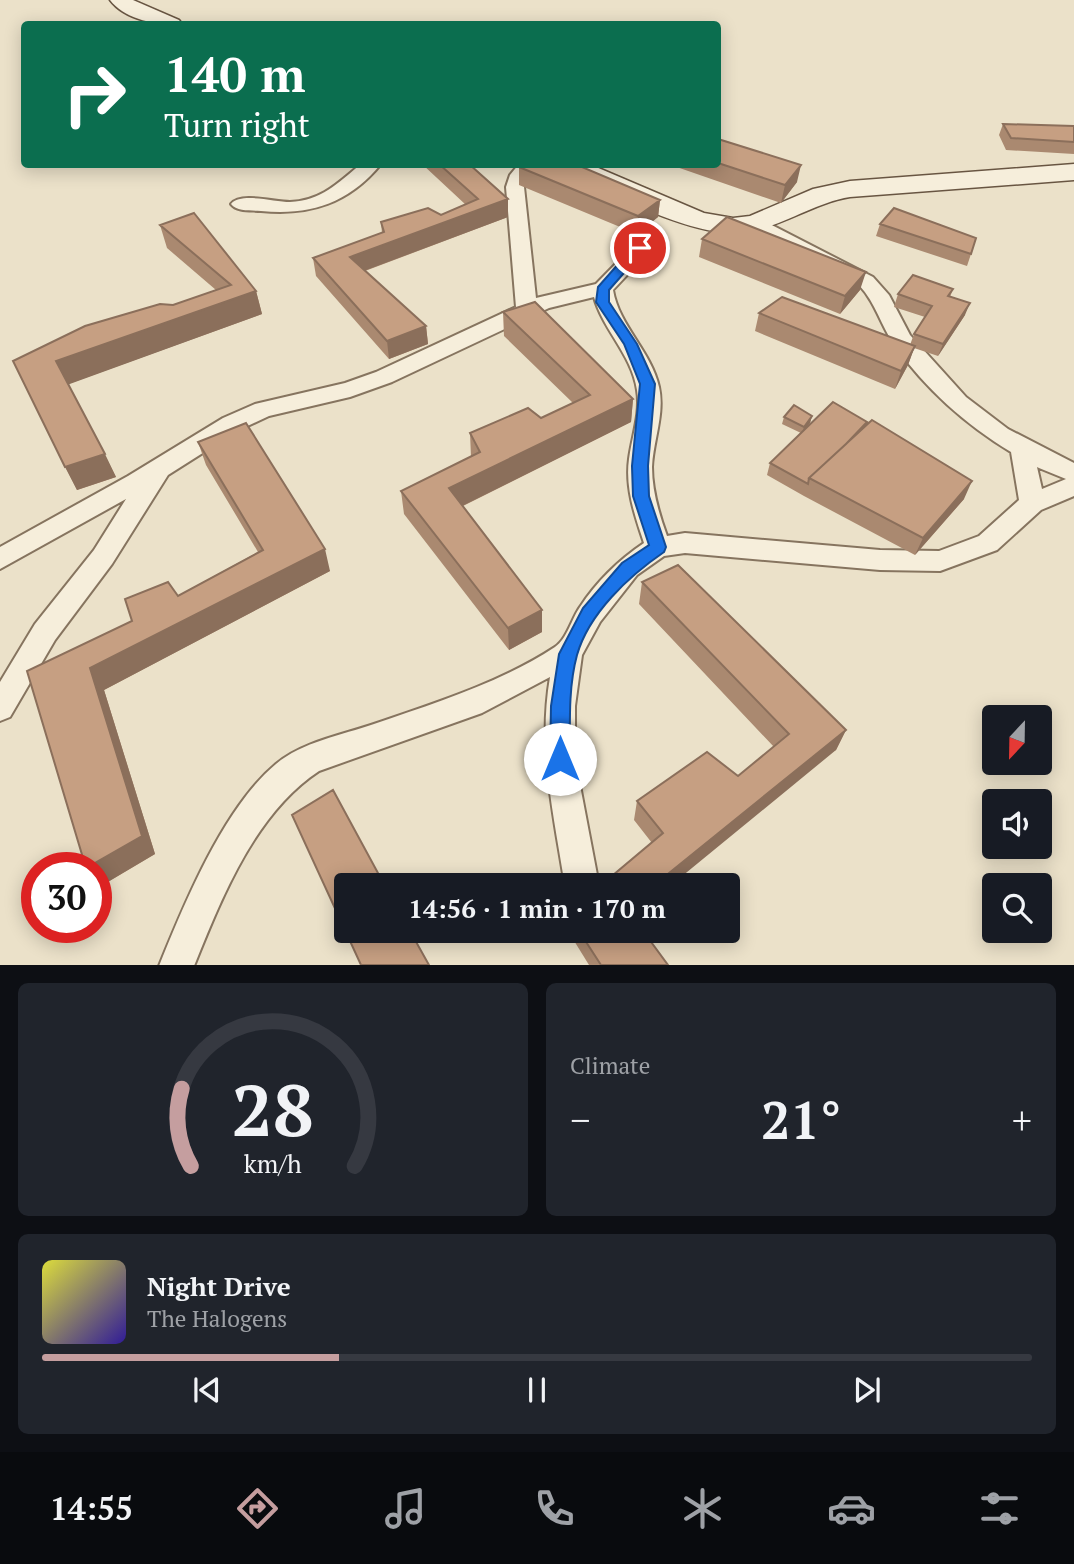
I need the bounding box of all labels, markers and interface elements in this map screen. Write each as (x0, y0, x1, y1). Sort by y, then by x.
text: 140 m (164, 41, 306, 106)
icon: right (49, 49, 140, 140)
text: Turn right (164, 104, 310, 146)
pin (610, 218, 670, 278)
icon: arrive (621, 229, 659, 267)
north arrow (982, 705, 1052, 775)
map controls (982, 705, 1052, 943)
position arrow (523, 722, 597, 796)
button: sound (982, 789, 1052, 859)
speed limit sign: 30 (21, 852, 112, 943)
button: search (982, 873, 1052, 943)
text: 14:56 · 1 min · 170 m (408, 891, 666, 925)
text: Climate (570, 1050, 650, 1081)
text: 28 (232, 1060, 314, 1157)
text: 21° (761, 1085, 841, 1154)
text: − (570, 1095, 590, 1145)
text: + (1012, 1095, 1032, 1145)
text: km/h (244, 1146, 302, 1179)
text: Night Drive (147, 1269, 291, 1303)
text: The Halogens (147, 1303, 287, 1334)
icon: previous (188, 1371, 226, 1409)
icon: pause (518, 1371, 556, 1409)
icon: next (848, 1371, 886, 1409)
icon: directions (233, 1484, 282, 1533)
icon: music (381, 1484, 430, 1533)
icon: phone (530, 1484, 579, 1533)
icon: climate (678, 1484, 727, 1533)
icon: car (827, 1484, 876, 1533)
icon: filters (975, 1484, 1024, 1533)
text: 14:55 (50, 1487, 133, 1529)

